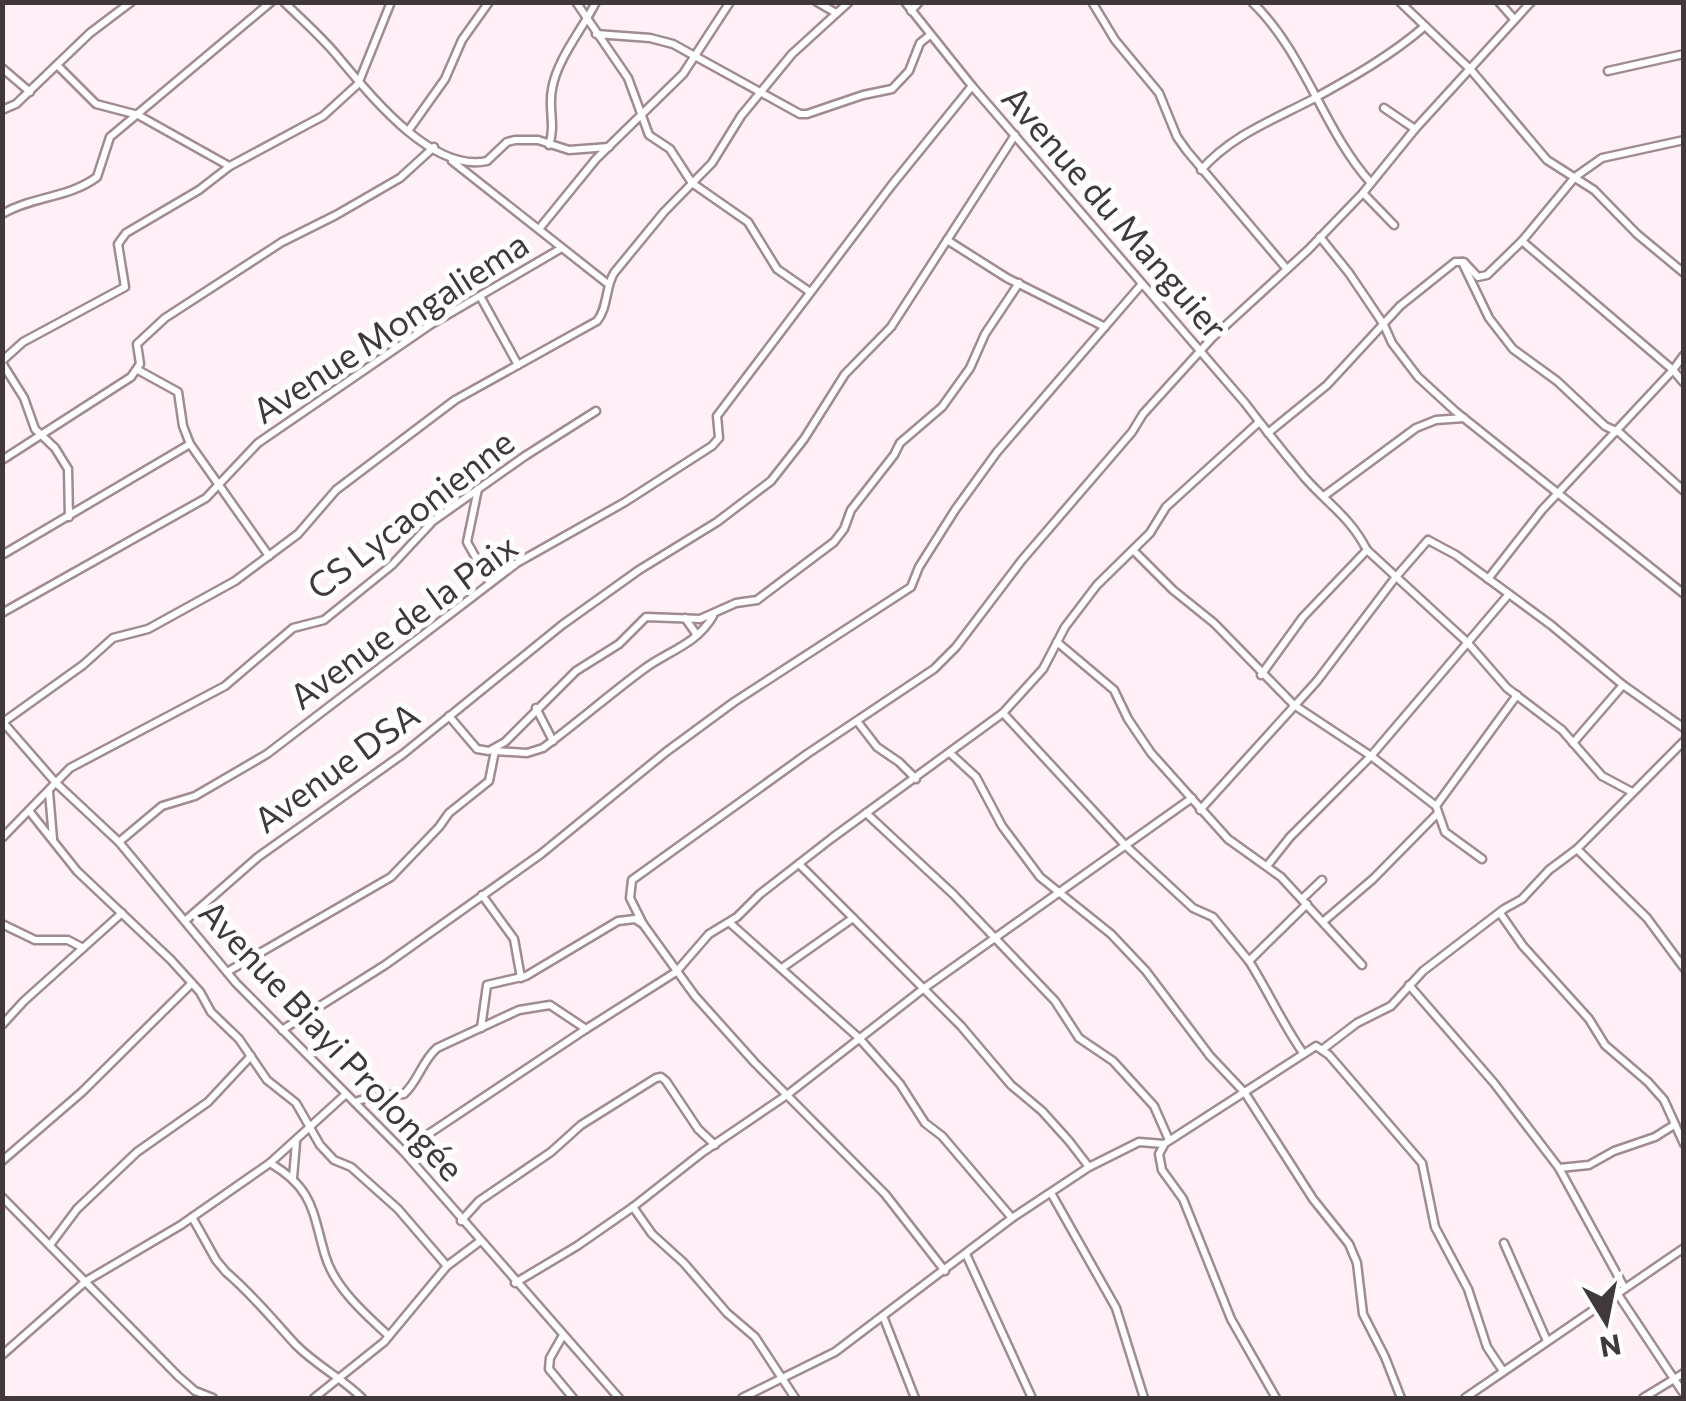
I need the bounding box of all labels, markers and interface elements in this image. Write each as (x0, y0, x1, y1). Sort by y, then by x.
street label: Avenue du Manguier (994, 76, 1238, 347)
street label: Avenue Mongaliema (244, 221, 536, 431)
street label: CS Lycaonienne (298, 419, 521, 607)
street label: Avenue de la Paix (280, 523, 525, 717)
street label: Avenue DSA (244, 692, 427, 840)
street label: Avenue Biayi Prolongée (191, 890, 474, 1189)
north arrow (1556, 1271, 1656, 1371)
text: N (1597, 1328, 1624, 1365)

